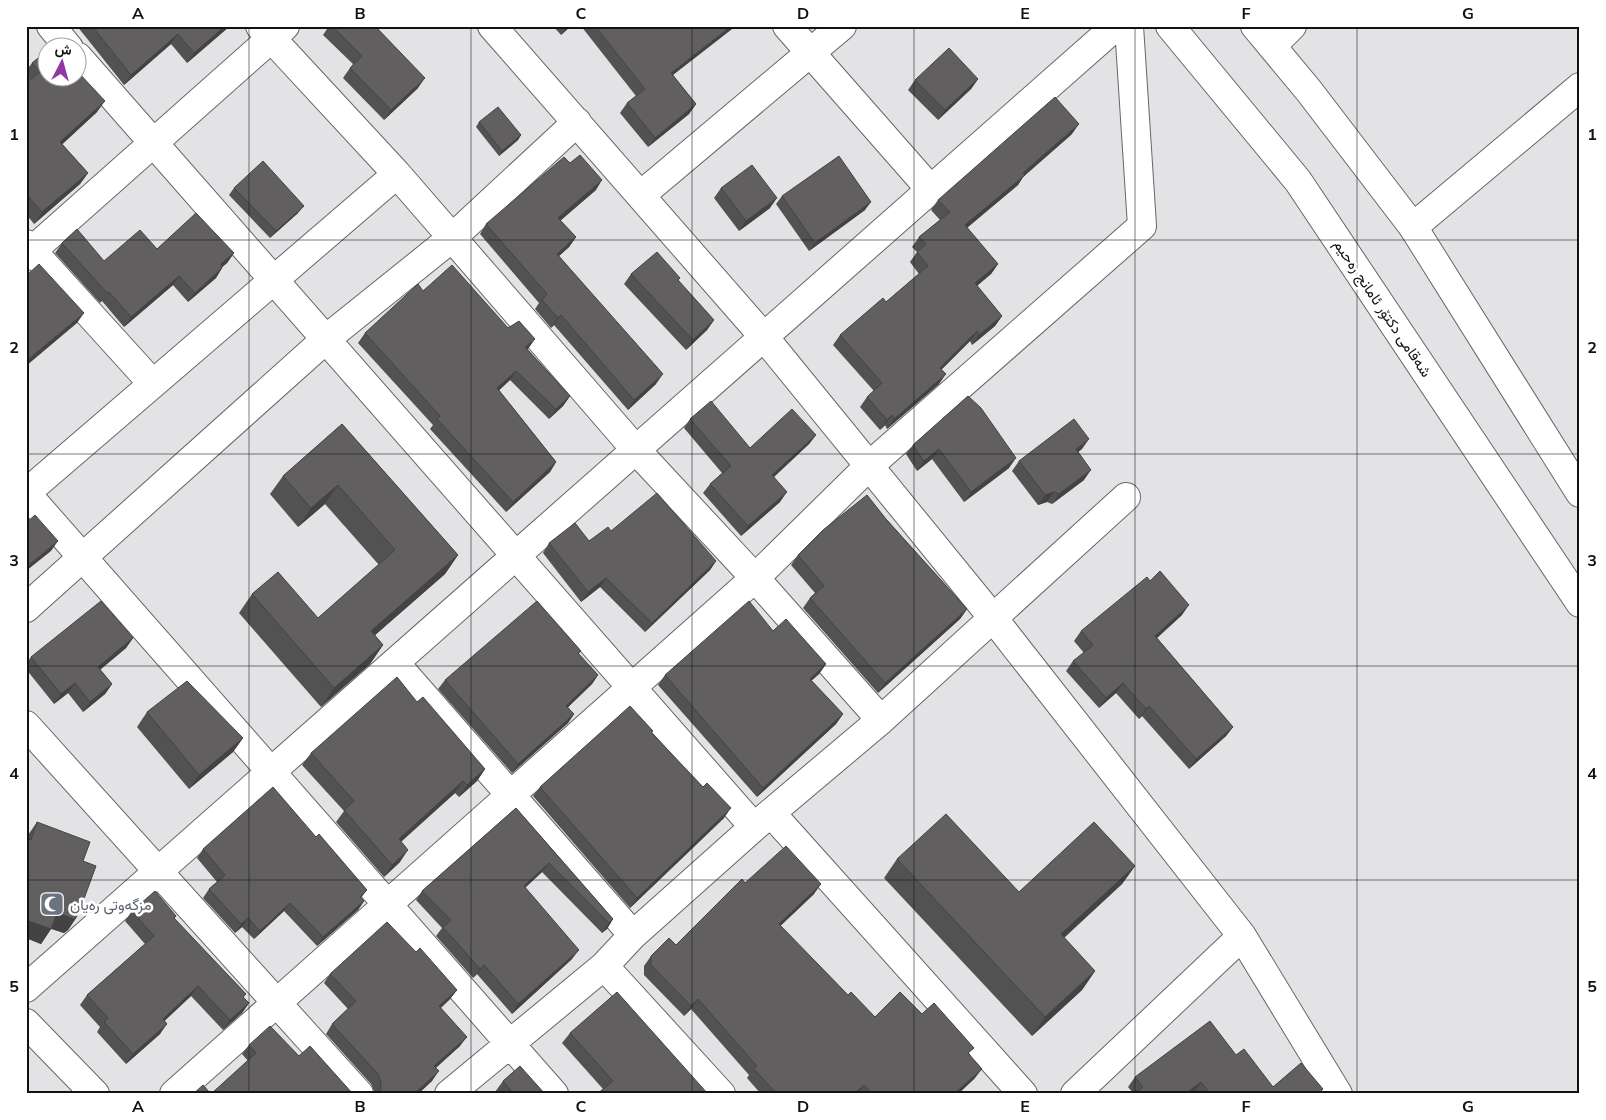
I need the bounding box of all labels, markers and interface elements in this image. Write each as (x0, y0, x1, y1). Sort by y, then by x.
text: A (132, 3, 144, 23)
text: B (354, 3, 366, 23)
text: C (576, 3, 587, 23)
text: D (797, 3, 809, 23)
text: E (1020, 3, 1030, 23)
text: F (1241, 3, 1251, 23)
text: G (1462, 3, 1474, 23)
north arrow (38, 38, 88, 88)
text: ش (54, 39, 73, 59)
text: 1 (9, 124, 19, 144)
text: 1 (1587, 124, 1597, 144)
street label: شەقامی دکتۆر ئامانج رەحیم (1328, 236, 1436, 382)
text: 2 (9, 337, 19, 357)
text: 2 (1587, 337, 1597, 357)
text: 3 (9, 550, 19, 570)
text: 3 (1587, 550, 1597, 570)
text: 4 (9, 763, 19, 783)
text: 4 (1587, 763, 1597, 783)
mosque icon: مزگەوتی رەیان (39, 891, 65, 917)
place label: مزگەوتی رەیان (70, 895, 151, 915)
text: 5 (9, 976, 19, 996)
text: 5 (1587, 976, 1597, 996)
text: A (132, 1096, 144, 1116)
text: B (354, 1096, 366, 1116)
text: C (576, 1096, 587, 1116)
text: D (797, 1096, 809, 1116)
text: E (1020, 1096, 1030, 1116)
text: F (1241, 1096, 1251, 1116)
text: G (1462, 1096, 1474, 1116)

